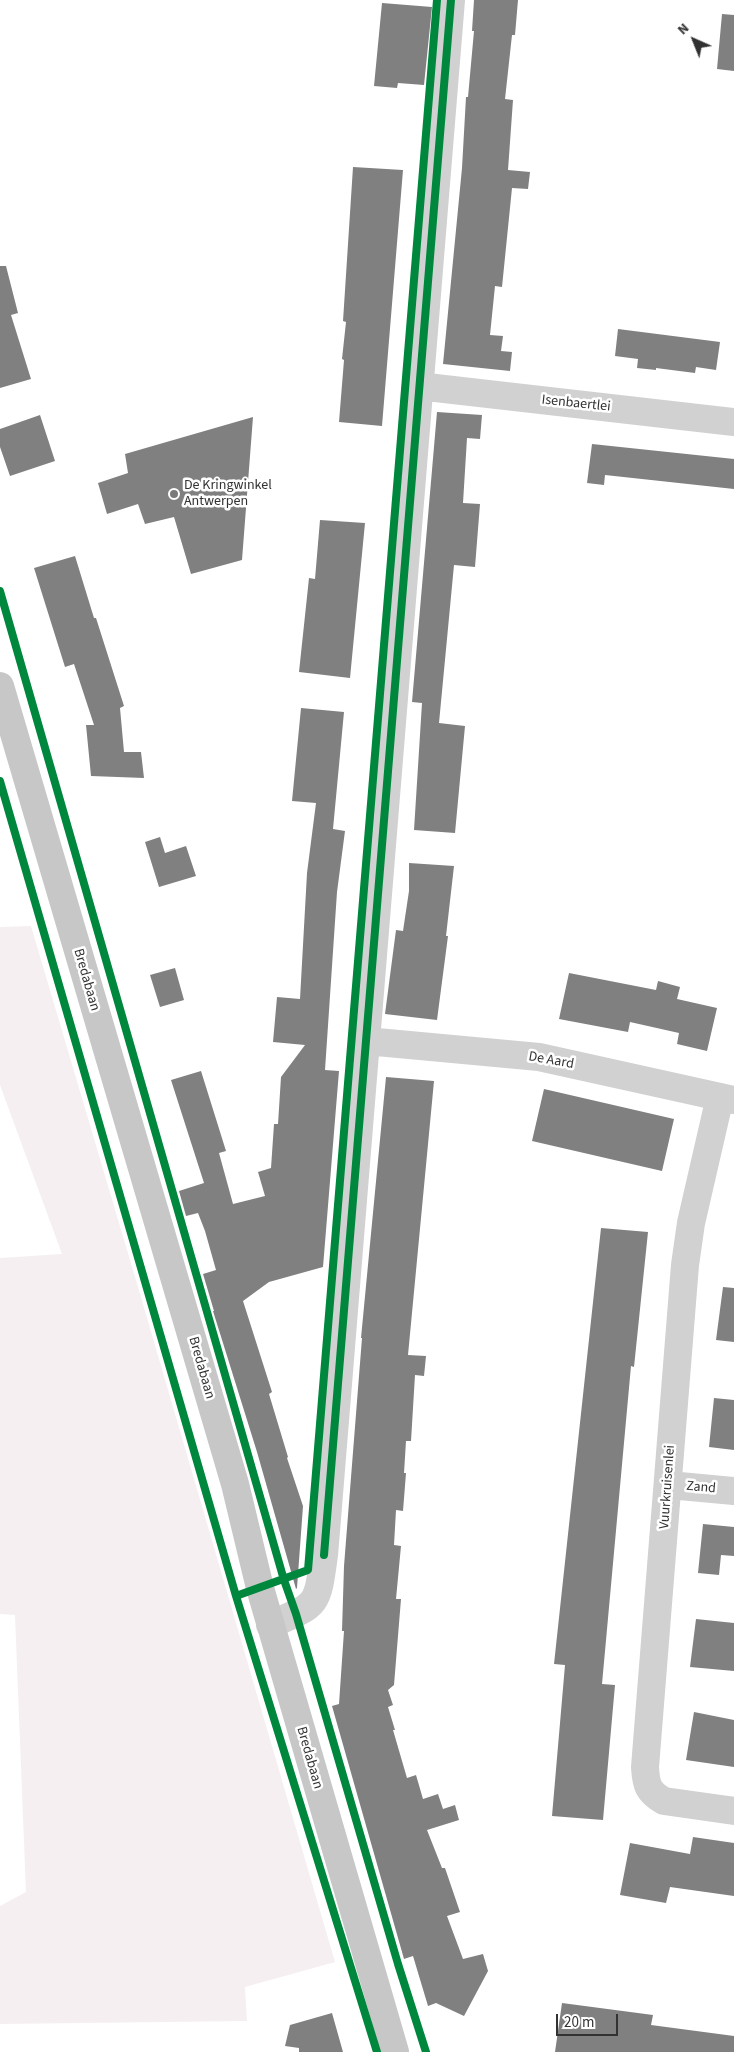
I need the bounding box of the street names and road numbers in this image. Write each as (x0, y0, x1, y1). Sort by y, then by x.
street label: Isenbaertlei (541, 392, 611, 416)
street label: Bredabaan (69, 947, 103, 1013)
street label: De Aard (527, 1049, 575, 1073)
street label: Bredabaan (184, 1335, 218, 1401)
street label: Vuurkruisenlei (657, 1444, 679, 1530)
street label: Zand (685, 1478, 717, 1498)
street label: Bredabaan (292, 1725, 326, 1791)

